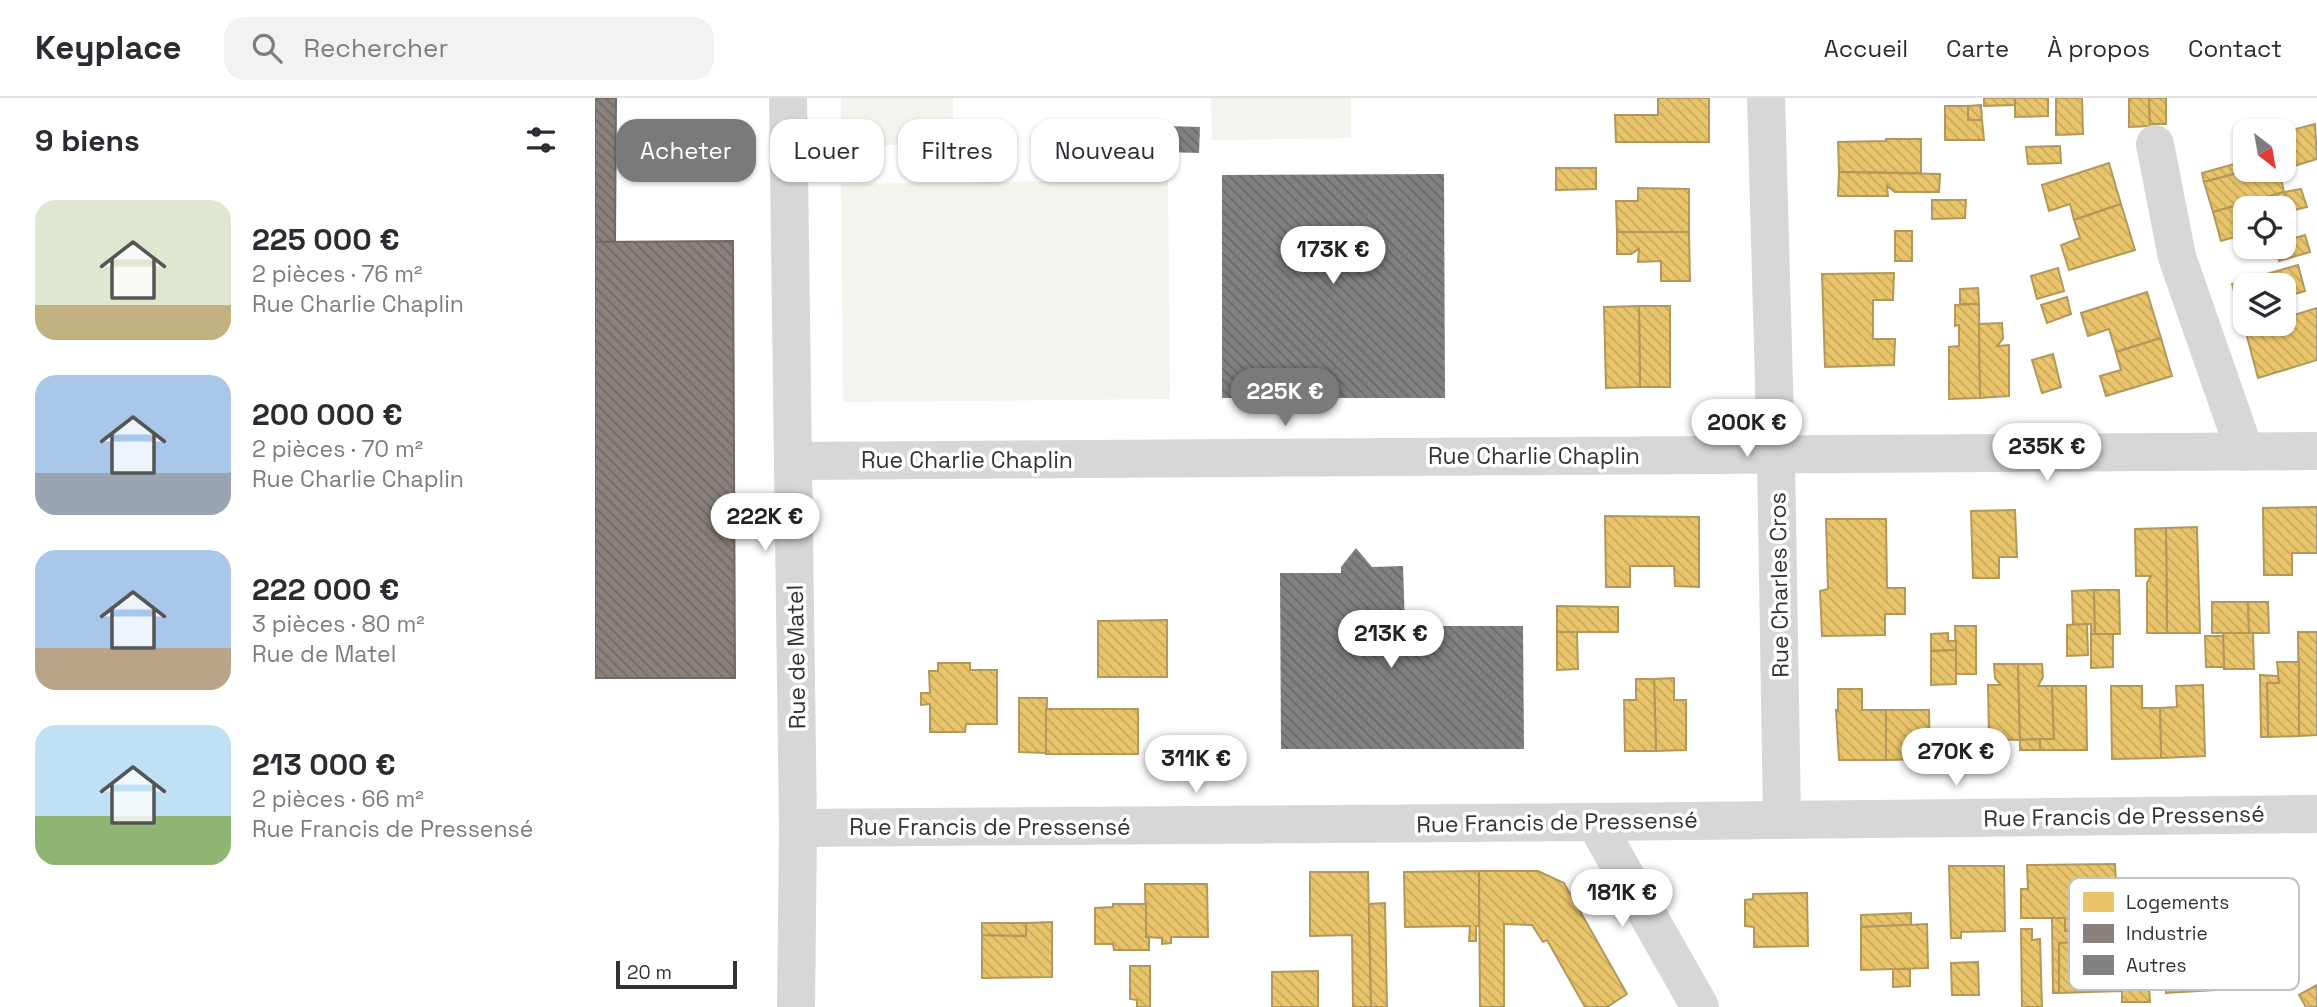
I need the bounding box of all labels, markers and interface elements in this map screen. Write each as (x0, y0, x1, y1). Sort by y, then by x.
search box (224, 17, 714, 80)
text: Keyplace (35, 27, 182, 69)
icon: search (248, 29, 286, 67)
text: Rechercher (304, 31, 448, 65)
text: Accueil (1824, 33, 1908, 64)
text: Carte (1946, 33, 2009, 64)
text: À propos (2047, 33, 2150, 64)
text: Contact (2188, 33, 2282, 64)
chip: Acheter (616, 119, 756, 182)
chip: Louer (770, 119, 884, 182)
chip: Filtres (898, 119, 1017, 182)
chip: Nouveau (1031, 119, 1179, 182)
north arrow (2233, 119, 2296, 182)
map controls (2233, 119, 2296, 336)
text: 9 biens (35, 121, 140, 160)
icon: filters (522, 121, 560, 159)
button: locate (2233, 196, 2296, 259)
text: 225 000 € (252, 220, 400, 259)
pin: 173K € (1276, 226, 1390, 286)
icon: home (91, 228, 175, 312)
text: 173K € (1297, 234, 1369, 264)
text: 2 pièces · 76 m² (252, 259, 422, 289)
button: layers (2233, 273, 2296, 336)
text: Rue Charlie Chaplin (252, 289, 464, 319)
pin: 225K € (1228, 368, 1342, 428)
text: 225K € (1247, 376, 1323, 406)
text: 200 000 € (252, 395, 403, 434)
pin: 200K € (1690, 400, 1804, 459)
icon: home (91, 403, 175, 487)
text: 200K € (1707, 407, 1787, 437)
pin: 235K € (1990, 424, 2104, 483)
text: 235K € (2008, 431, 2086, 461)
text: 2 pièces · 70 m² (252, 434, 423, 464)
street label: Rue Charlie Chaplin (1428, 441, 1640, 471)
street label: Rue Charlie Chaplin (861, 445, 1073, 475)
text: Rue Charlie Chaplin (252, 464, 464, 494)
street label: Rue Charles Cros (1762, 492, 1796, 678)
pin: 222K € (708, 494, 822, 553)
text: 222K € (727, 501, 803, 531)
text: 222 000 € (252, 570, 399, 609)
icon: home (91, 578, 175, 662)
street label: Rue de Matel (780, 585, 812, 729)
text: 3 pièces · 80 m² (252, 609, 425, 639)
pin: 213K € (1334, 610, 1448, 670)
text: 213K € (1354, 618, 1428, 648)
text: Rue de Matel (252, 639, 396, 669)
pin: 270K € (1899, 728, 2013, 788)
pin: 311K € (1139, 736, 1253, 795)
text: 270K € (1918, 736, 1994, 766)
text: 311K € (1161, 743, 1231, 773)
text: 213 000 € (252, 745, 396, 784)
icon: home (91, 753, 175, 837)
text: 2 pièces · 66 m² (252, 784, 424, 814)
street label: Rue Francis de Pressensé (1983, 799, 2265, 833)
street label: Rue Francis de Pressensé (1416, 805, 1698, 839)
street label: Rue Francis de Pressensé (849, 812, 1131, 842)
text: Rue Francis de Pressensé (252, 814, 533, 844)
pin: 181K € (1565, 870, 1679, 929)
text: 181K € (1587, 877, 1657, 907)
legend (2069, 878, 2299, 990)
text: Logements (2126, 890, 2229, 915)
text: Industrie (2126, 921, 2208, 946)
text: Autres (2126, 953, 2186, 978)
scale bar (616, 958, 737, 990)
text: 20 m (627, 960, 672, 985)

